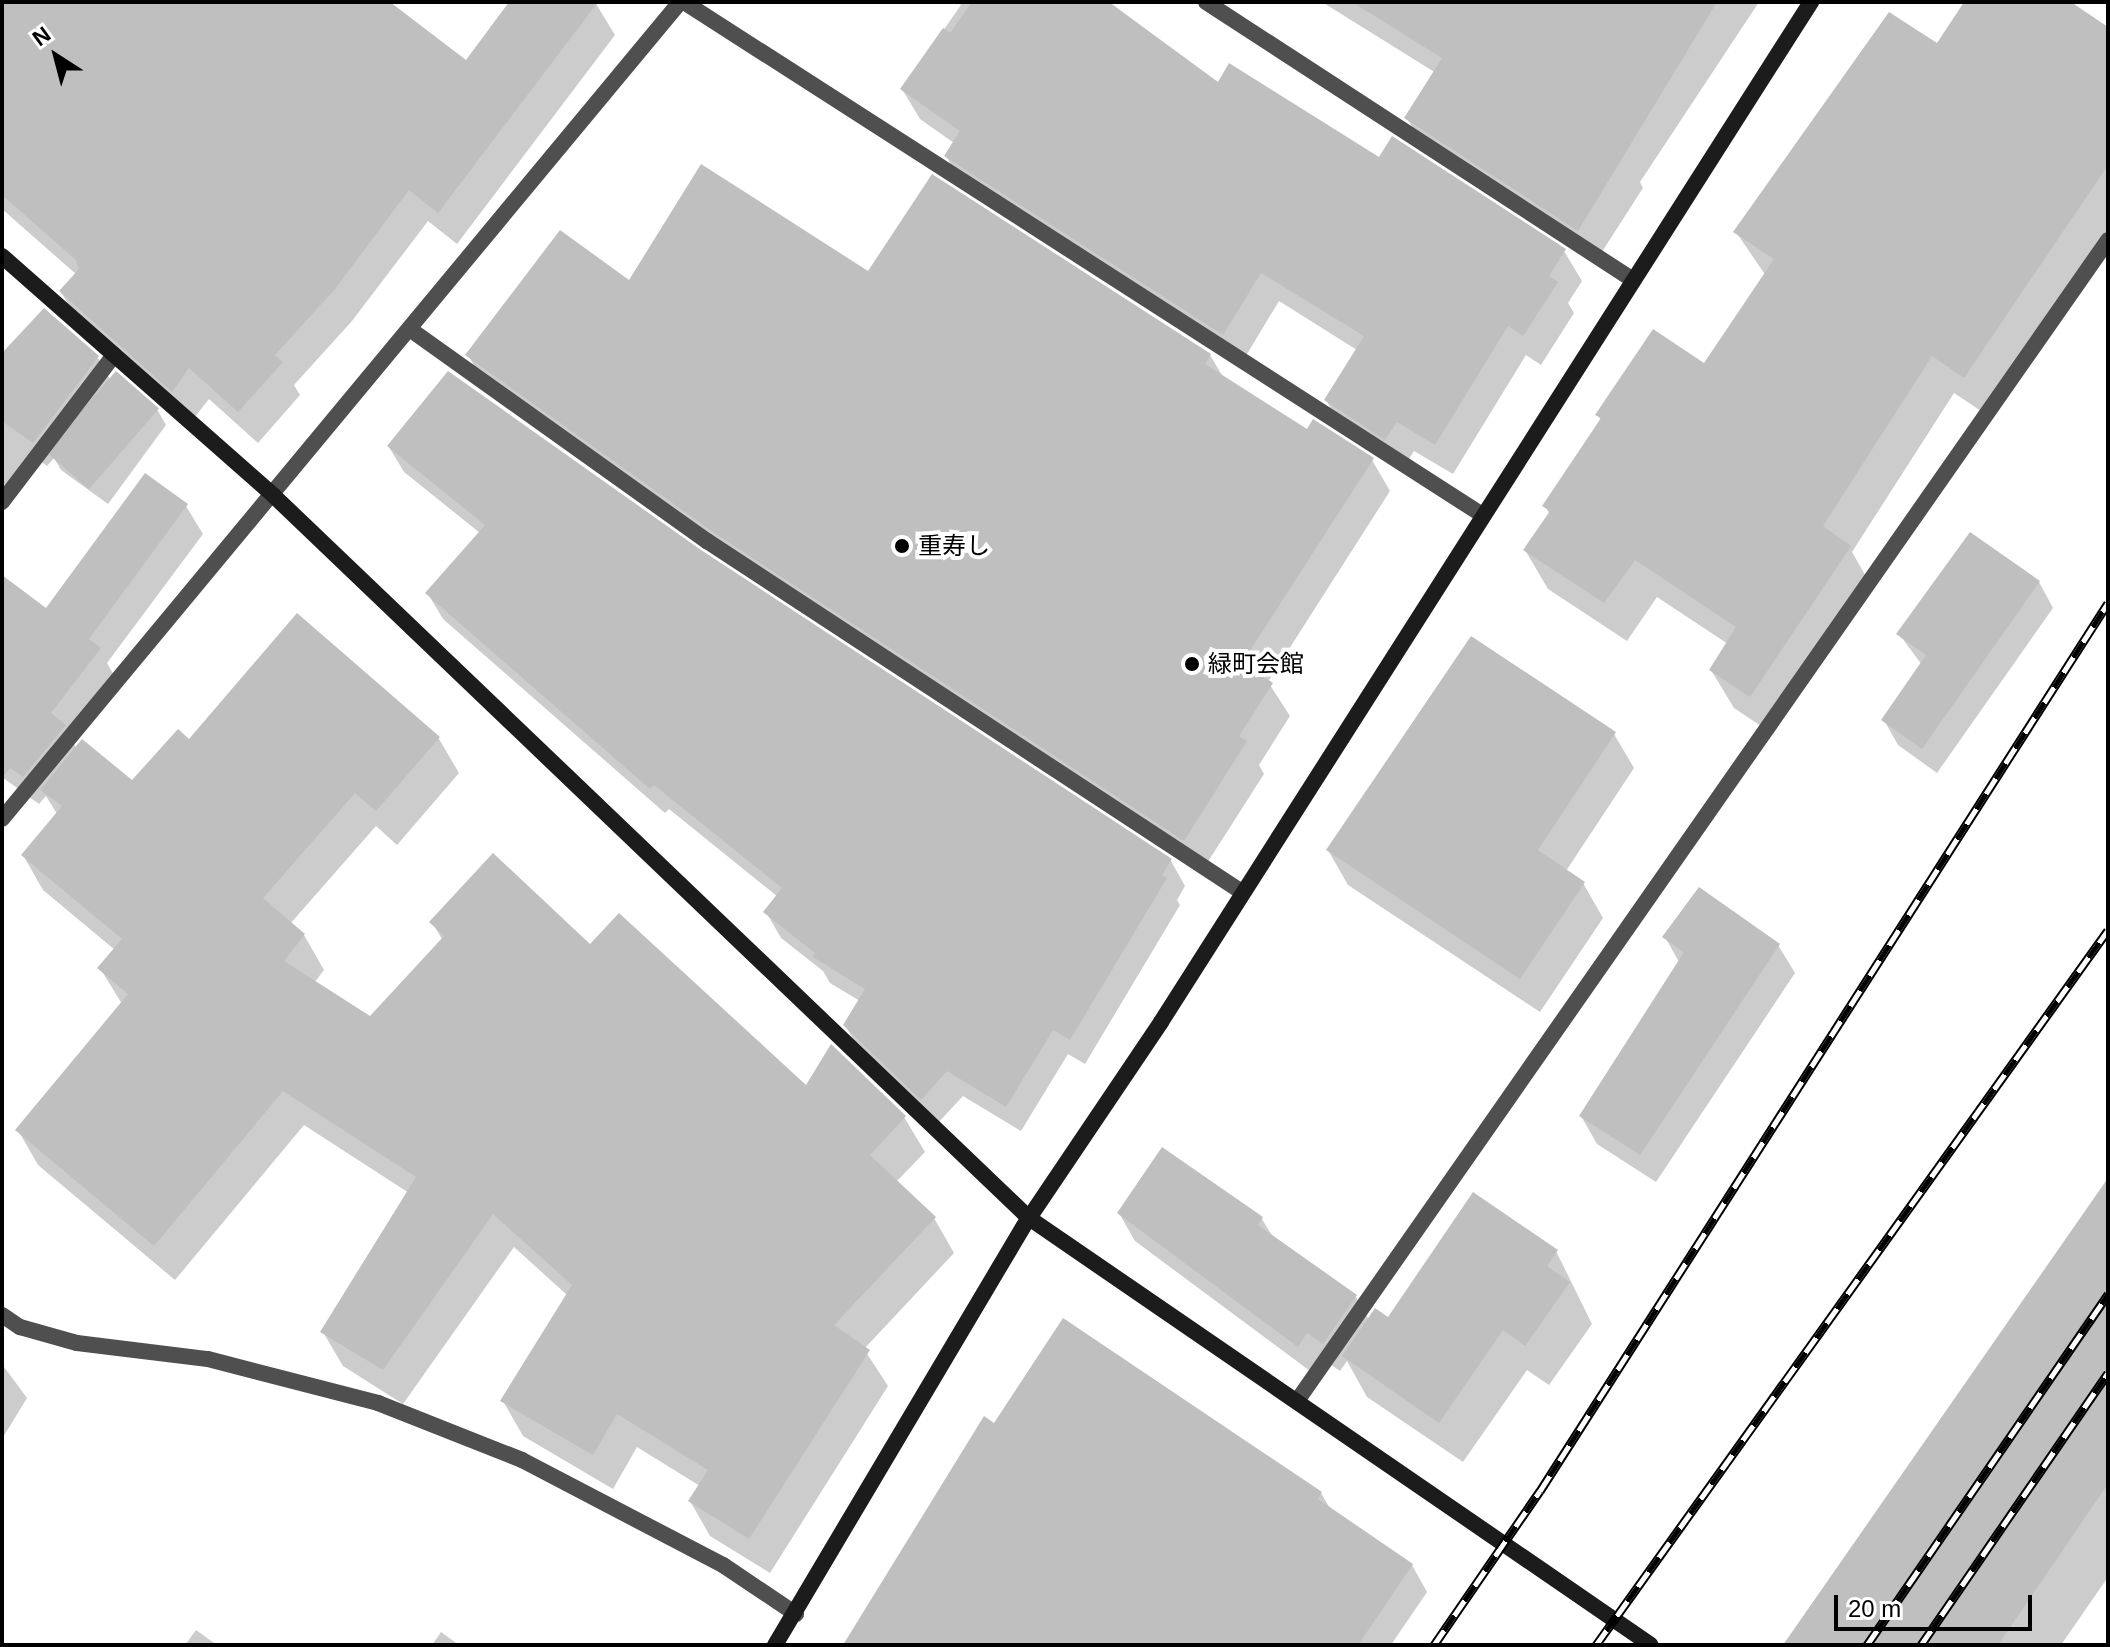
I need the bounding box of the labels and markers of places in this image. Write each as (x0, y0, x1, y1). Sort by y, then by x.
place label: 重寿し (918, 532, 990, 560)
marker: 重寿し (893, 537, 911, 555)
place label: 緑町会館 (1208, 650, 1304, 678)
marker: 緑町会館 (1183, 655, 1201, 673)

